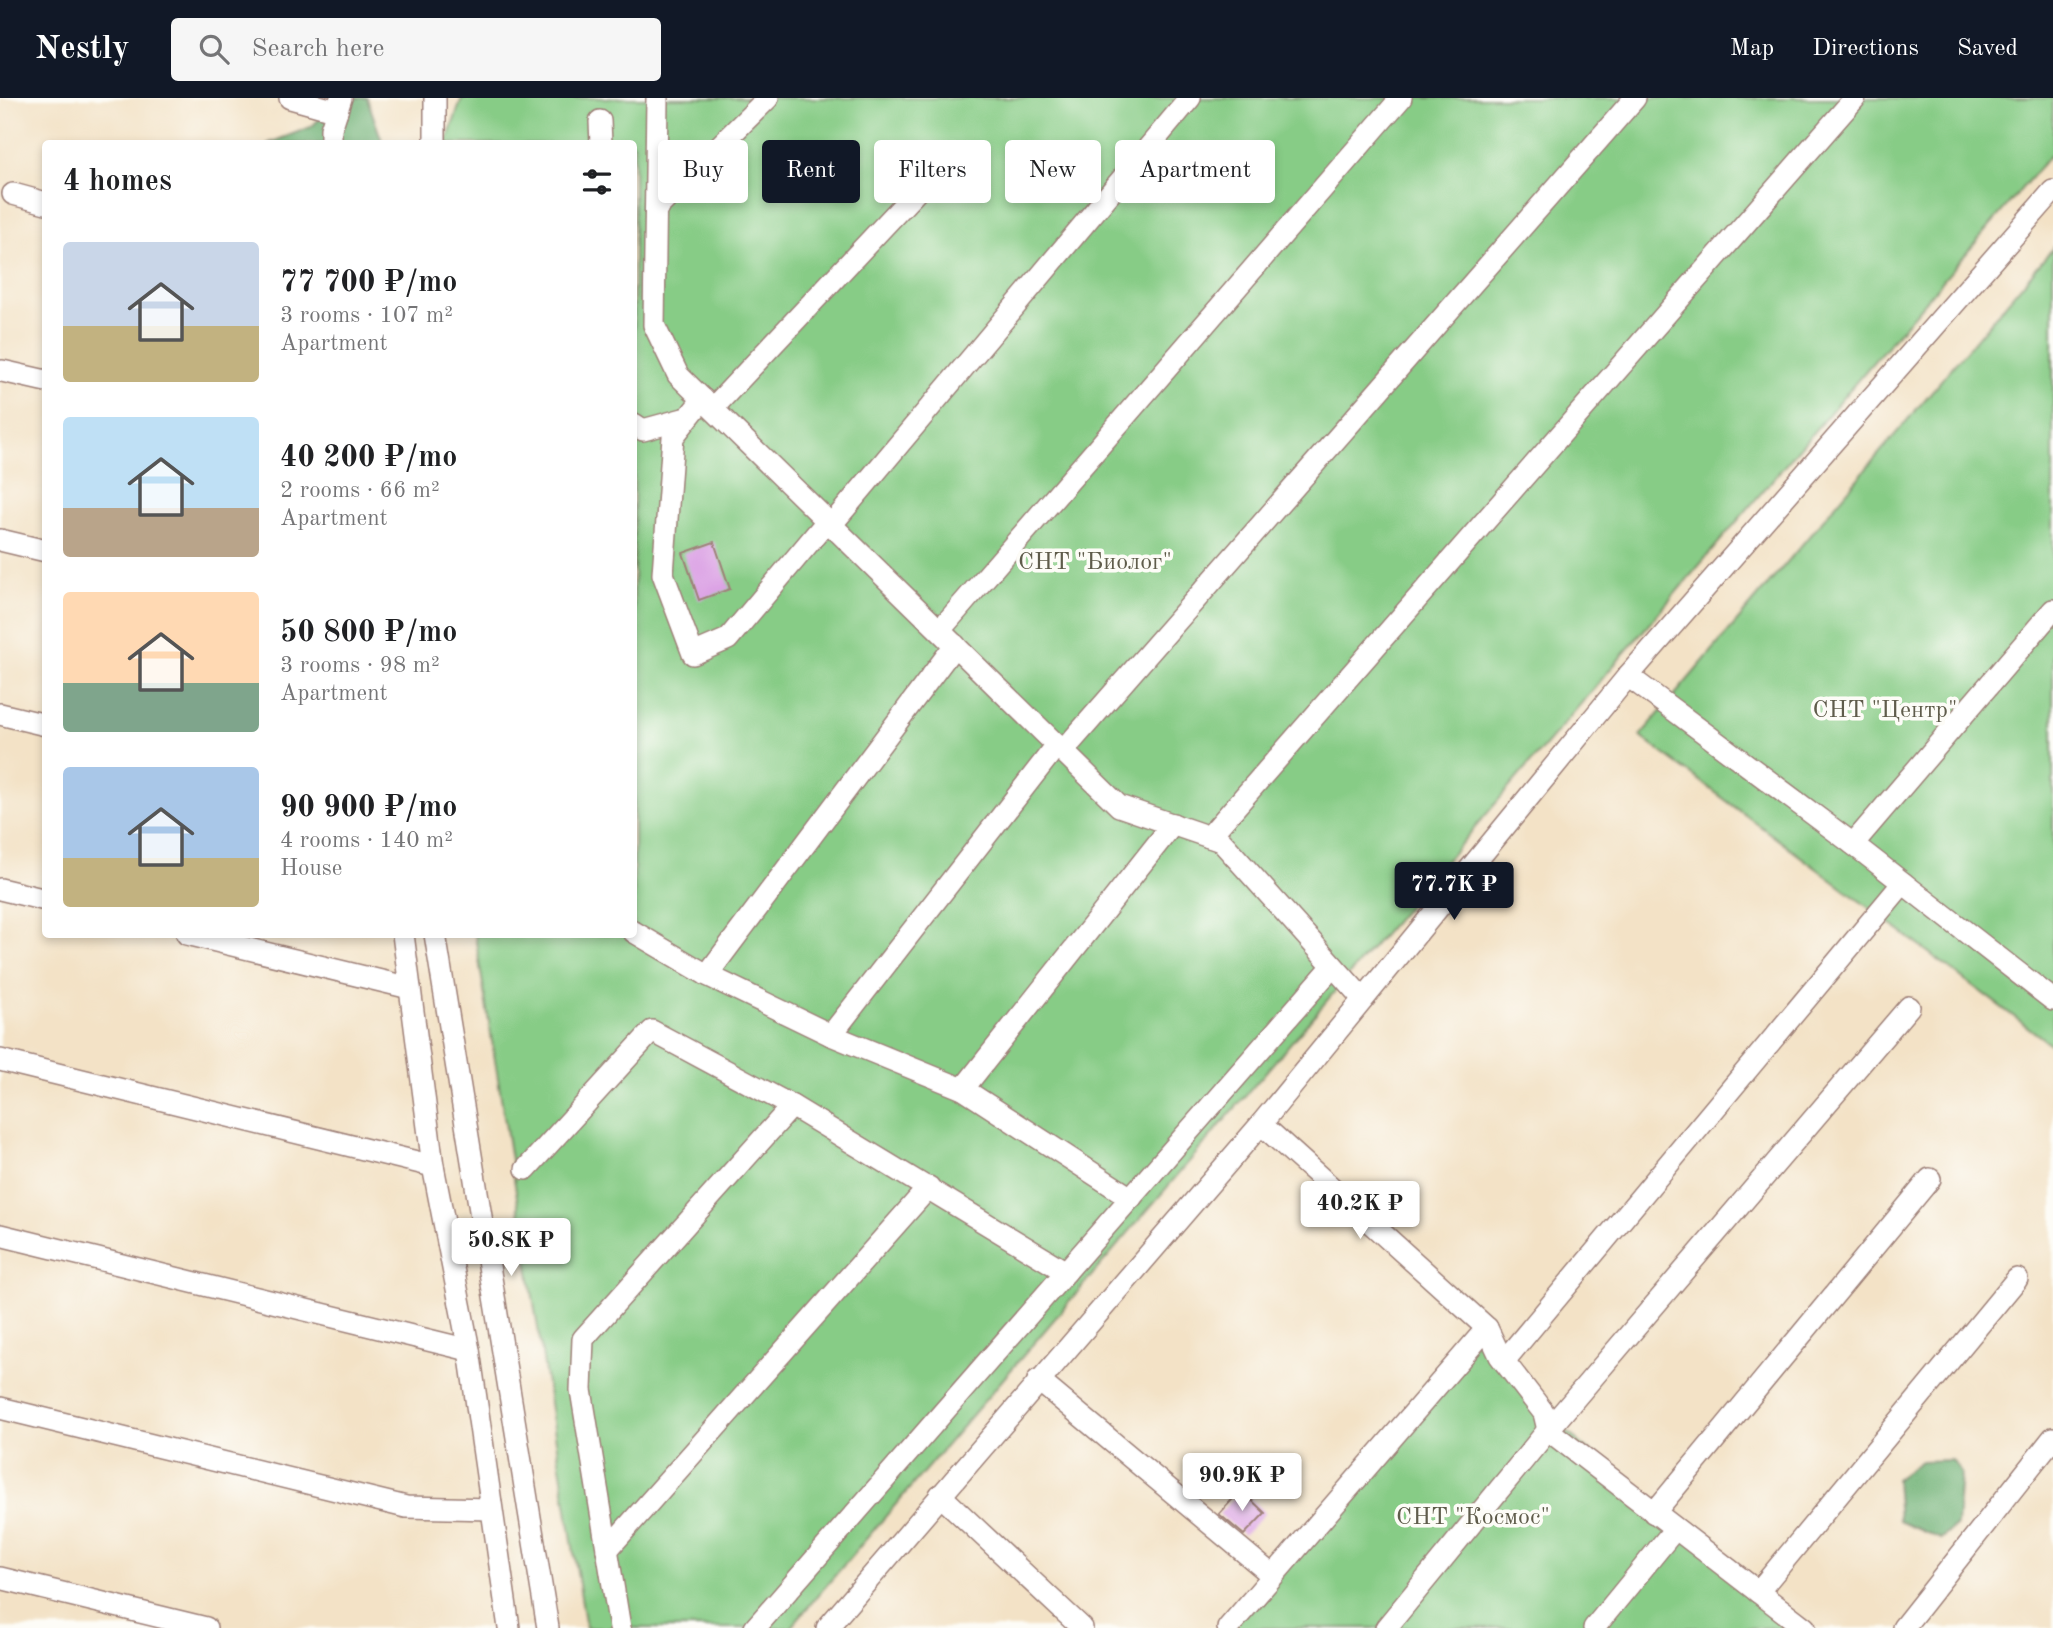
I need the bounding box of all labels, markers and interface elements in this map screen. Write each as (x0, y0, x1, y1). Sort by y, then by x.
search box (171, 18, 661, 81)
icon: search (195, 30, 233, 68)
text: Nestly (35, 33, 129, 66)
text: Search here (251, 36, 385, 62)
text: Map (1730, 37, 1774, 61)
text: Directions (1812, 37, 1919, 61)
text: Saved (1957, 37, 2018, 61)
chip: Buy (658, 140, 748, 203)
chip: Rent (762, 140, 860, 203)
chip: Filters (874, 140, 991, 203)
chip: New (1005, 140, 1101, 203)
chip: Apartment (1115, 140, 1275, 203)
icon: filters (578, 163, 616, 201)
text: 4 homes (63, 167, 172, 197)
text: 77 700 ₽/mo (280, 268, 457, 298)
icon: home (119, 270, 203, 354)
text: 3 rooms · 107 m² (280, 304, 453, 327)
text: Apartment (280, 332, 388, 355)
text: 40 200 ₽/mo (280, 443, 457, 473)
icon: home (119, 445, 203, 529)
text: 2 rooms · 66 m² (280, 479, 440, 502)
text: Apartment (280, 507, 388, 530)
park label: СНТ "Биолог" (1018, 551, 1172, 575)
text: 50 800 ₽/mo (280, 618, 457, 648)
icon: home (119, 620, 203, 704)
text: 3 rooms · 98 m² (280, 654, 440, 677)
text: Apartment (280, 682, 388, 705)
park label: СНТ "Центр" (1813, 699, 1957, 723)
text: 90 900 ₽/mo (280, 793, 457, 823)
icon: home (119, 795, 203, 879)
text: 4 rooms · 140 m² (280, 829, 453, 852)
text: House (280, 857, 342, 880)
pin: 77.7K ₽ (1389, 862, 1519, 922)
text: 77.7K ₽ (1411, 873, 1497, 896)
pin: 40.2K ₽ (1295, 1182, 1425, 1241)
text: 40.2K ₽ (1317, 1192, 1403, 1215)
pin: 50.8K ₽ (446, 1218, 576, 1278)
text: 50.8K ₽ (468, 1229, 554, 1252)
pin: 90.9K ₽ (1177, 1454, 1307, 1513)
text: 90.9K ₽ (1199, 1464, 1285, 1487)
park label: СНТ "Космос" (1396, 1506, 1550, 1530)

